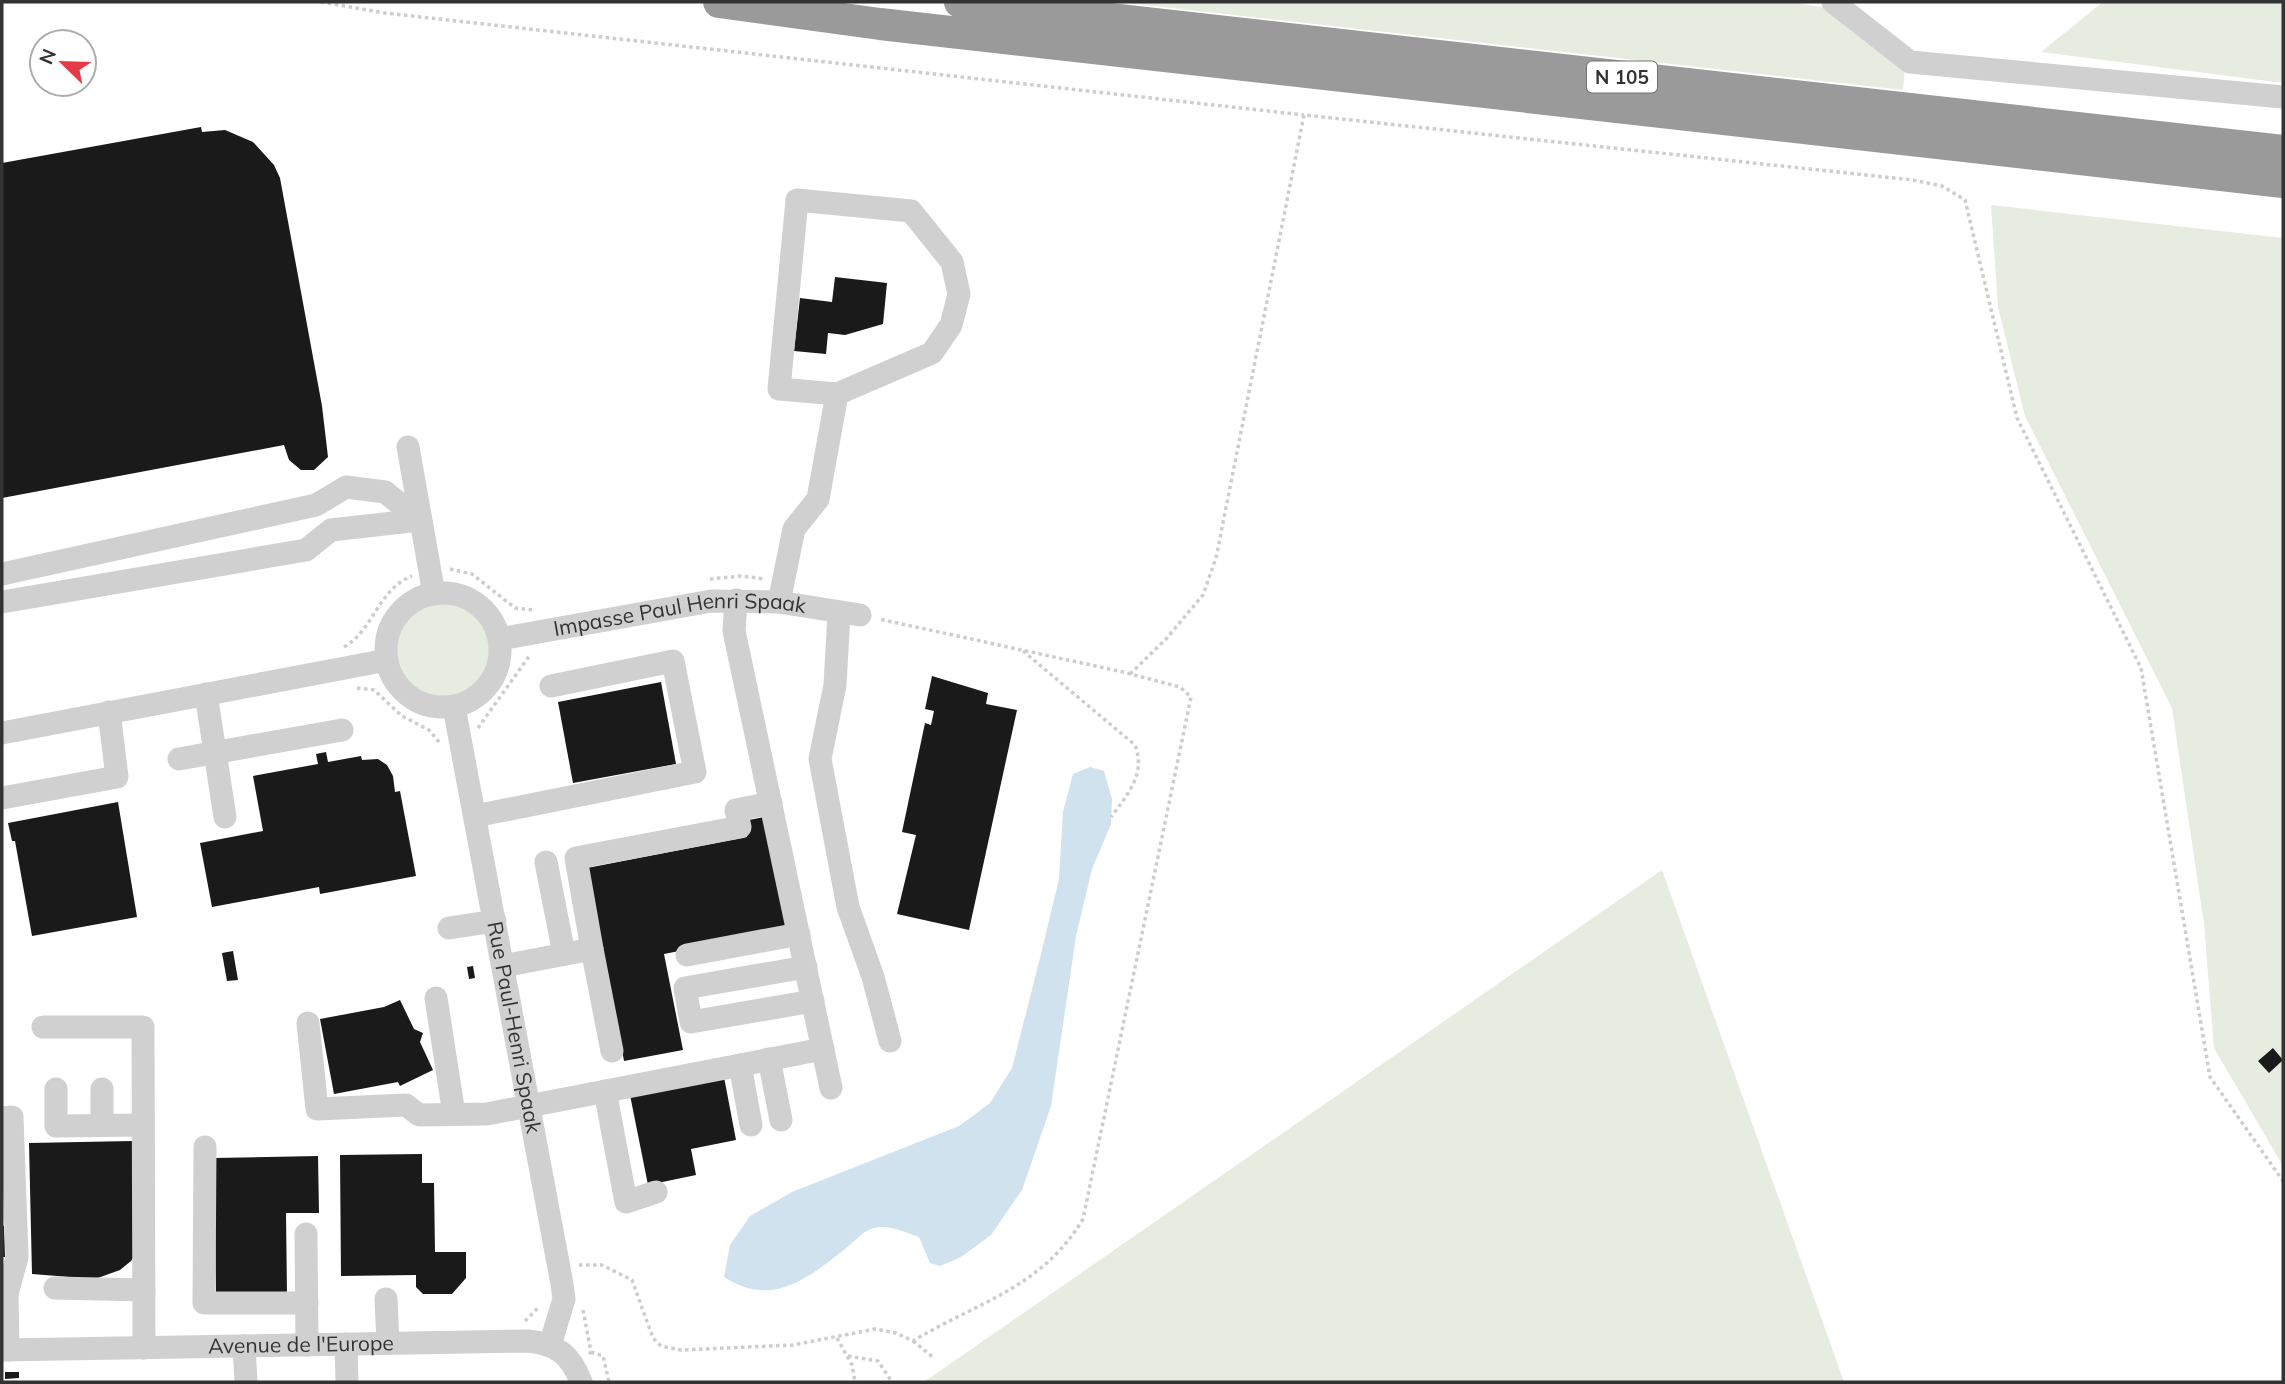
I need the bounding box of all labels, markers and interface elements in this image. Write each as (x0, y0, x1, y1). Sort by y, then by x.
north arrow (28, 28, 98, 98)
text: N (34, 45, 61, 68)
road number: N 105 (1587, 61, 1657, 92)
street label: Impasse Paul Henri Spaak (551, 587, 808, 641)
street label: Rue Paul-Henri Spaak (482, 919, 548, 1136)
street label: Avenue de l'Europe (208, 1329, 394, 1358)

